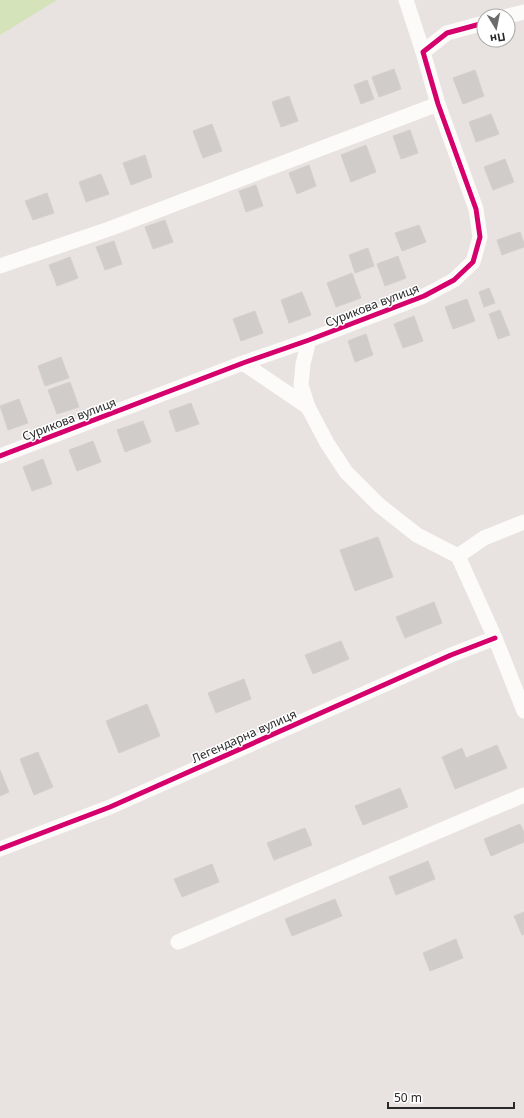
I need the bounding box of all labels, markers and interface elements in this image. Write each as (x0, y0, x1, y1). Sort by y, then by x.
north arrow (476, 8, 516, 48)
text: Пн (489, 30, 507, 47)
street label: Сурикова вулиця (323, 279, 421, 331)
street label: Сурикова вулиця (20, 393, 118, 445)
street label: Легендарна вулиця (189, 705, 299, 767)
scale bar (388, 1084, 514, 1110)
text: 50 m (394, 1089, 422, 1106)

